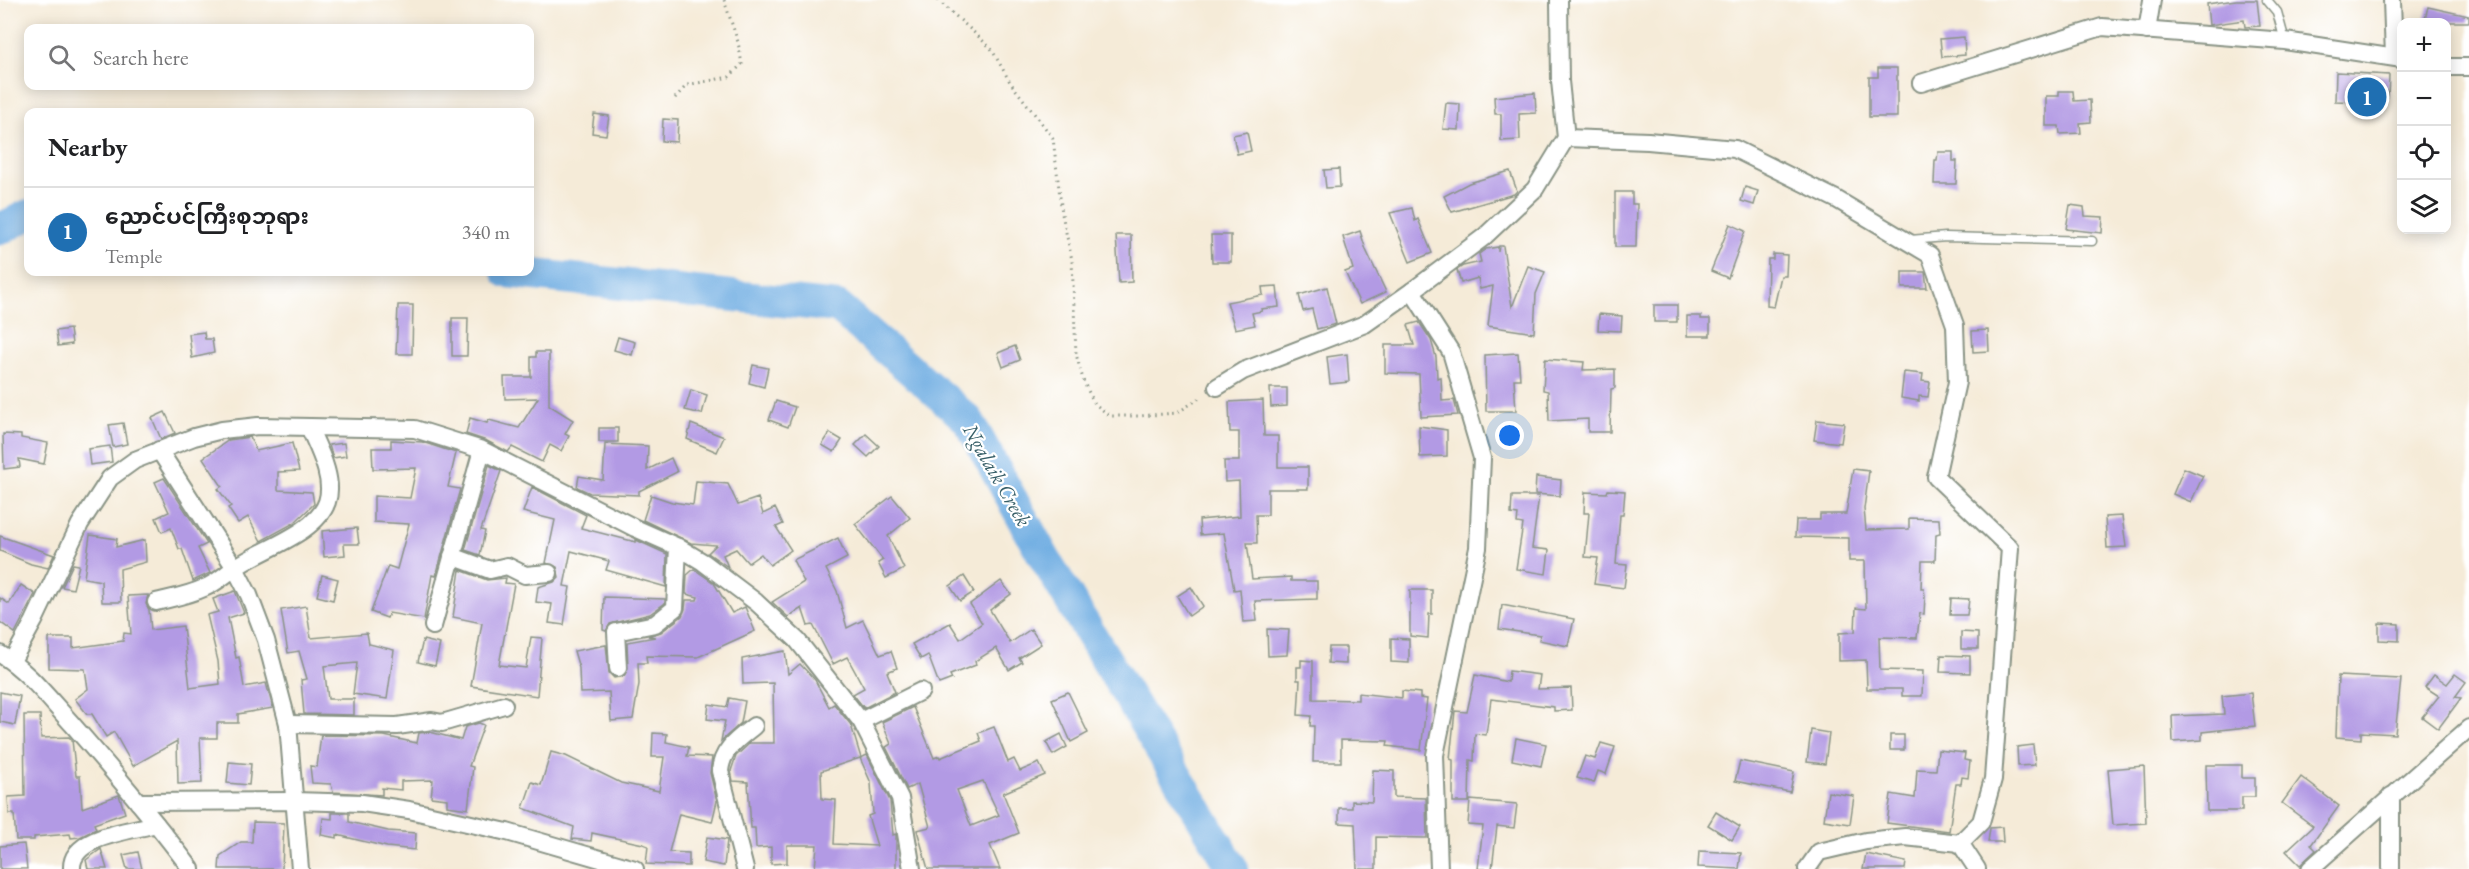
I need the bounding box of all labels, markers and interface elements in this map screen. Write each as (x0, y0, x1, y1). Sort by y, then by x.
map controls (2397, 18, 2451, 234)
button: + (2397, 18, 2451, 72)
search box (24, 24, 534, 90)
icon: search (45, 41, 78, 74)
text: Search here (93, 43, 188, 72)
button: − (2397, 72, 2451, 126)
pin: 1 (2348, 74, 2386, 120)
button: locate (2397, 126, 2451, 180)
text: Nearby (48, 130, 128, 164)
button: layers (2397, 180, 2451, 234)
text: ညောင်ပင်ကြီးစုဘုရား (105, 202, 309, 231)
text: 1 (62, 219, 73, 245)
text: 340 m (462, 219, 510, 245)
text: Temple (105, 243, 162, 269)
water label: Ngalaik Creek (957, 418, 1038, 531)
your location (1495, 421, 1524, 450)

